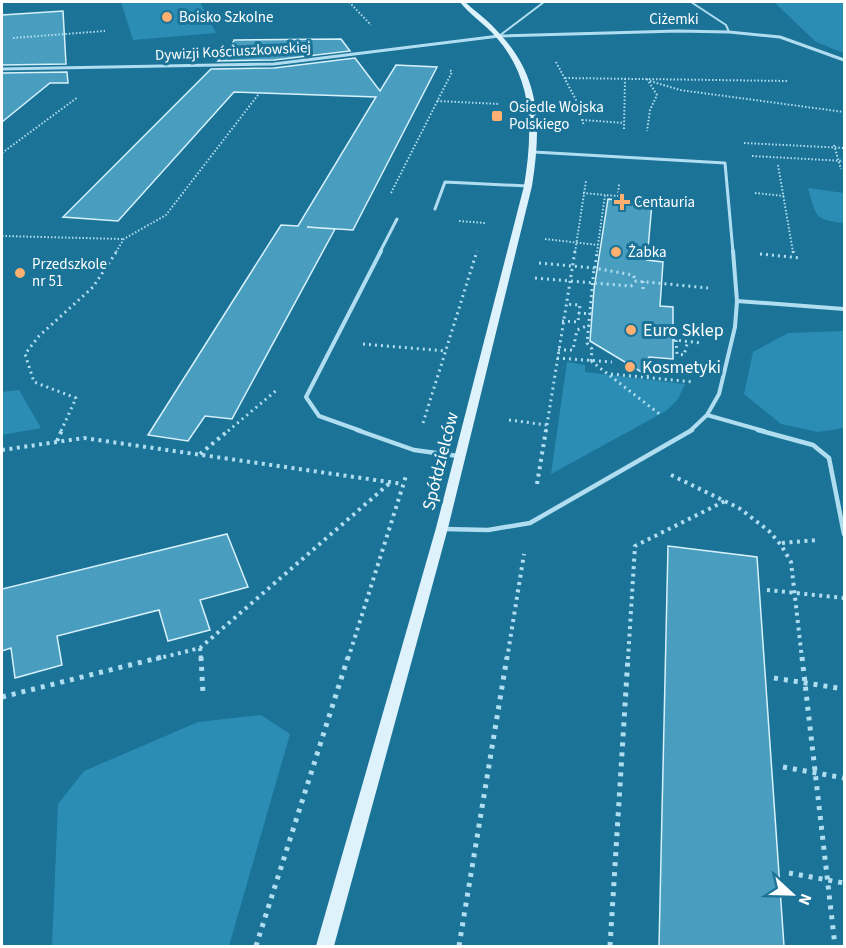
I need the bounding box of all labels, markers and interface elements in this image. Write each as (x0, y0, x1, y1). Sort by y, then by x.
place label: Boisko Szkolne (179, 7, 273, 28)
street label: Ciżemki (649, 9, 699, 30)
marker: Boisko Szkolne (160, 10, 174, 24)
street label: Dywizji Kościuszkowskiej (154, 37, 312, 66)
place label: Osiedle Wojska Polskiego (509, 97, 604, 135)
marker: Osiedle Wojska Polskiego (490, 109, 504, 123)
place label: Centauria (634, 192, 695, 213)
marker: Centauria (615, 195, 629, 209)
place label: Żabka (628, 242, 667, 263)
marker: Żabka (609, 245, 623, 259)
place label: Przedszkole nr 51 (32, 254, 107, 292)
marker: Przedszkole nr 51 (13, 266, 27, 280)
place label: Euro Sklep (643, 318, 724, 343)
marker: Euro Sklep (624, 323, 638, 337)
place label: Kosmetyki (642, 355, 721, 380)
marker: Kosmetyki (623, 360, 637, 374)
street label: Spółdzielców (416, 409, 465, 513)
north arrow (762, 864, 822, 924)
text: N (793, 890, 817, 908)

